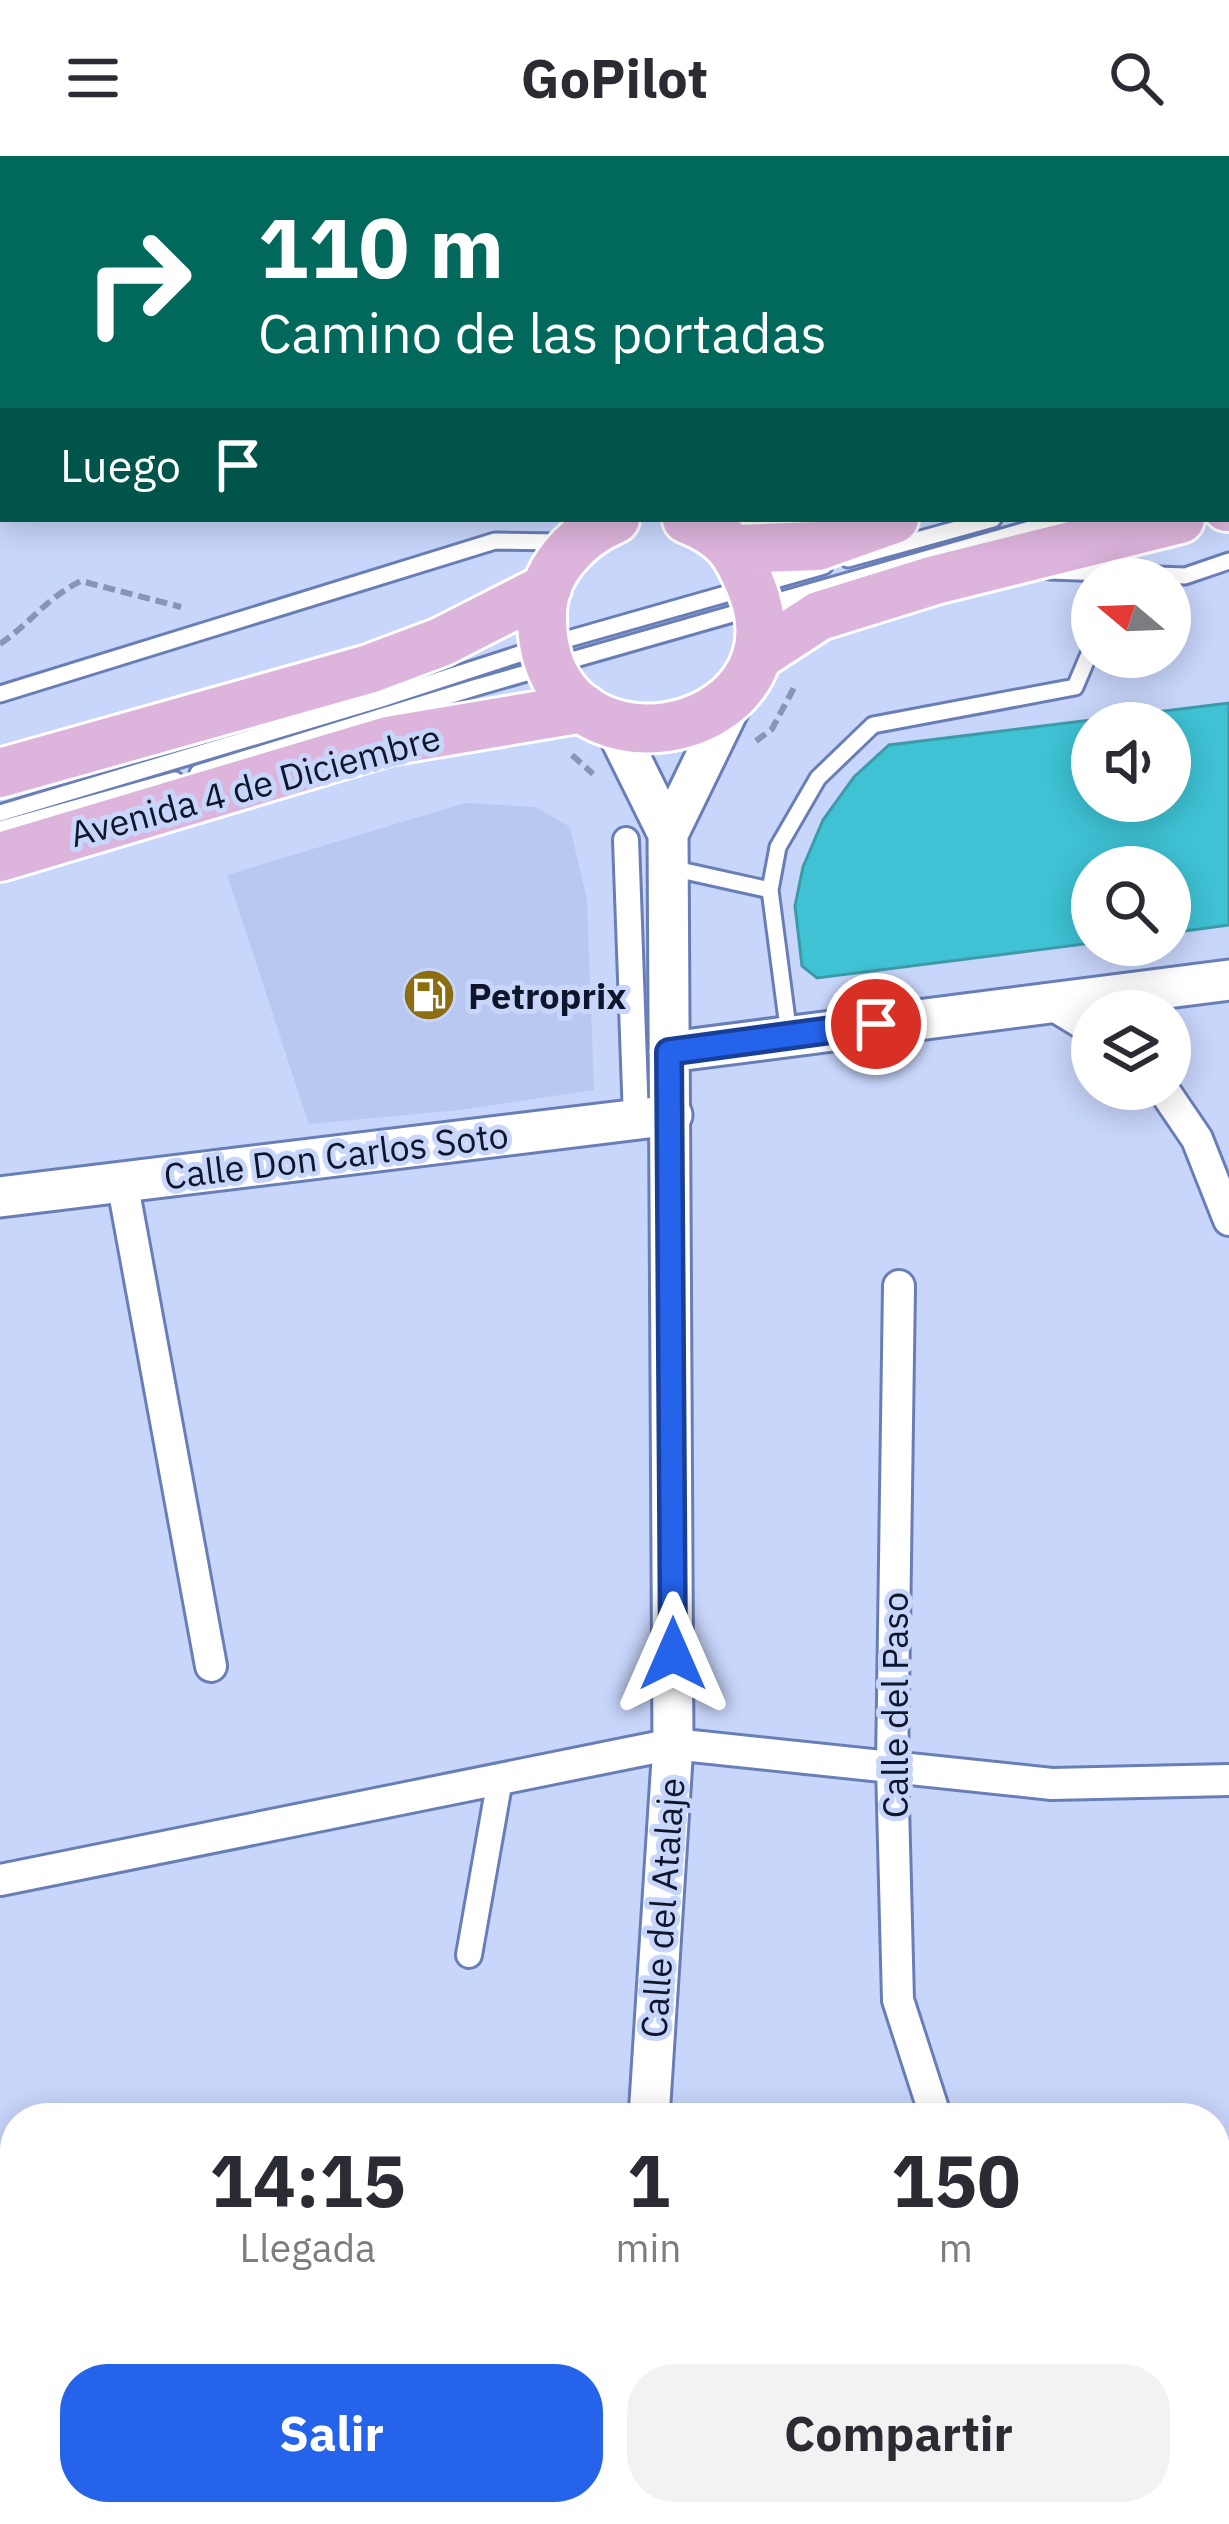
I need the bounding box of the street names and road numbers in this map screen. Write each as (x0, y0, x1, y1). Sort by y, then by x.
street label: Avenida 4 de Diciembre (64, 713, 446, 857)
street label: Calle Don Carlos Soto (161, 1111, 511, 1199)
street label: Calle del Paso (871, 1592, 918, 1818)
street label: Calle del Atalaje (629, 1776, 695, 2040)

